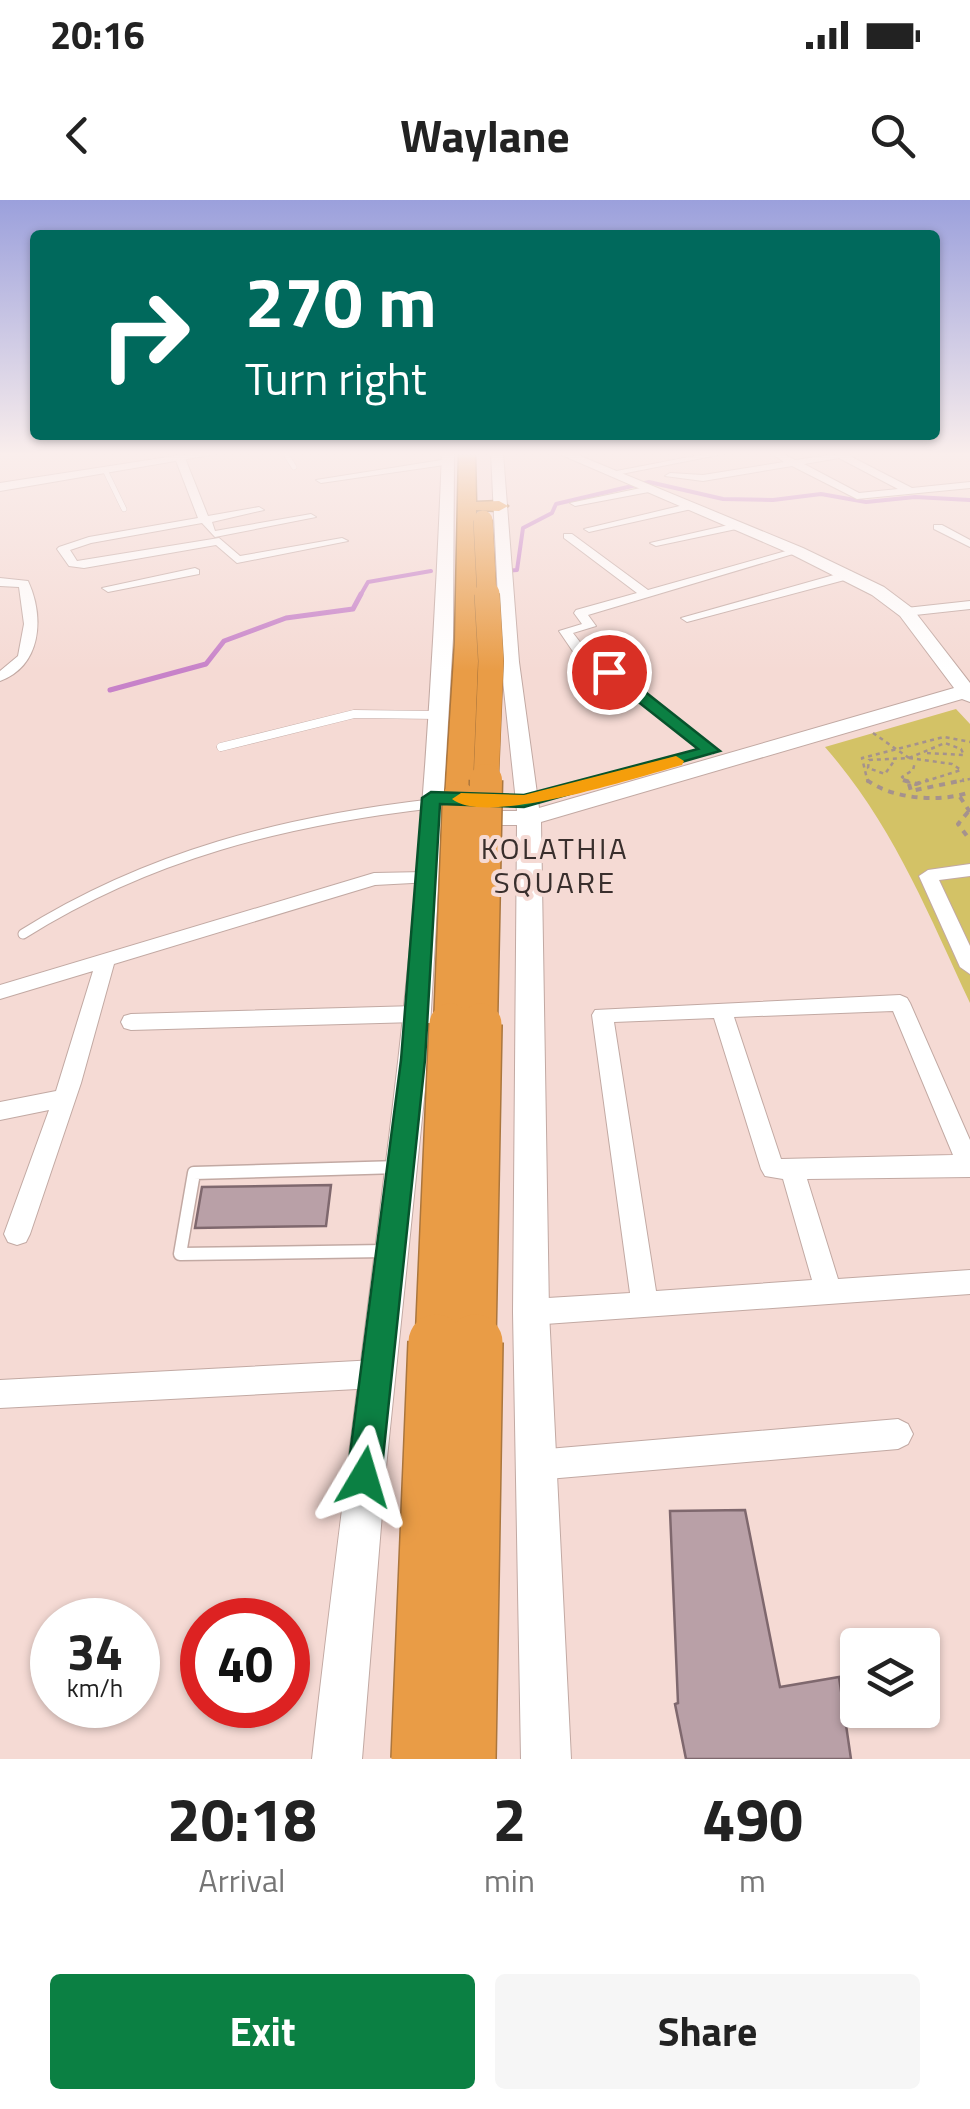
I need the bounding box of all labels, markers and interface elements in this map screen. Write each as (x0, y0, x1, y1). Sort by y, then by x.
text: 20:16 (50, 6, 145, 64)
text: Waylane (400, 101, 570, 169)
icon: back (50, 108, 105, 163)
icon: search (865, 108, 920, 163)
text: 270 m (245, 248, 437, 354)
icon: right (80, 270, 210, 400)
text: Turn right (245, 344, 427, 412)
pin (567, 630, 652, 715)
icon: arrive (582, 645, 637, 700)
district label: KOLATHIA SQUARE (481, 825, 629, 905)
position arrow (312, 1425, 416, 1529)
speed limit sign: 40 (180, 1598, 310, 1728)
text: 34 (67, 1613, 123, 1689)
map controls (840, 1628, 940, 1728)
button: layers (840, 1628, 940, 1728)
text: km/h (67, 1669, 123, 1707)
text: 20:18 (167, 1773, 317, 1864)
text: 2 (493, 1773, 526, 1864)
text: 490 (702, 1773, 803, 1864)
text: Arrival (199, 1856, 285, 1904)
text: min (484, 1856, 535, 1904)
text: m (739, 1856, 766, 1904)
button: Exit (50, 1974, 475, 2089)
button: Share (495, 1974, 920, 2089)

